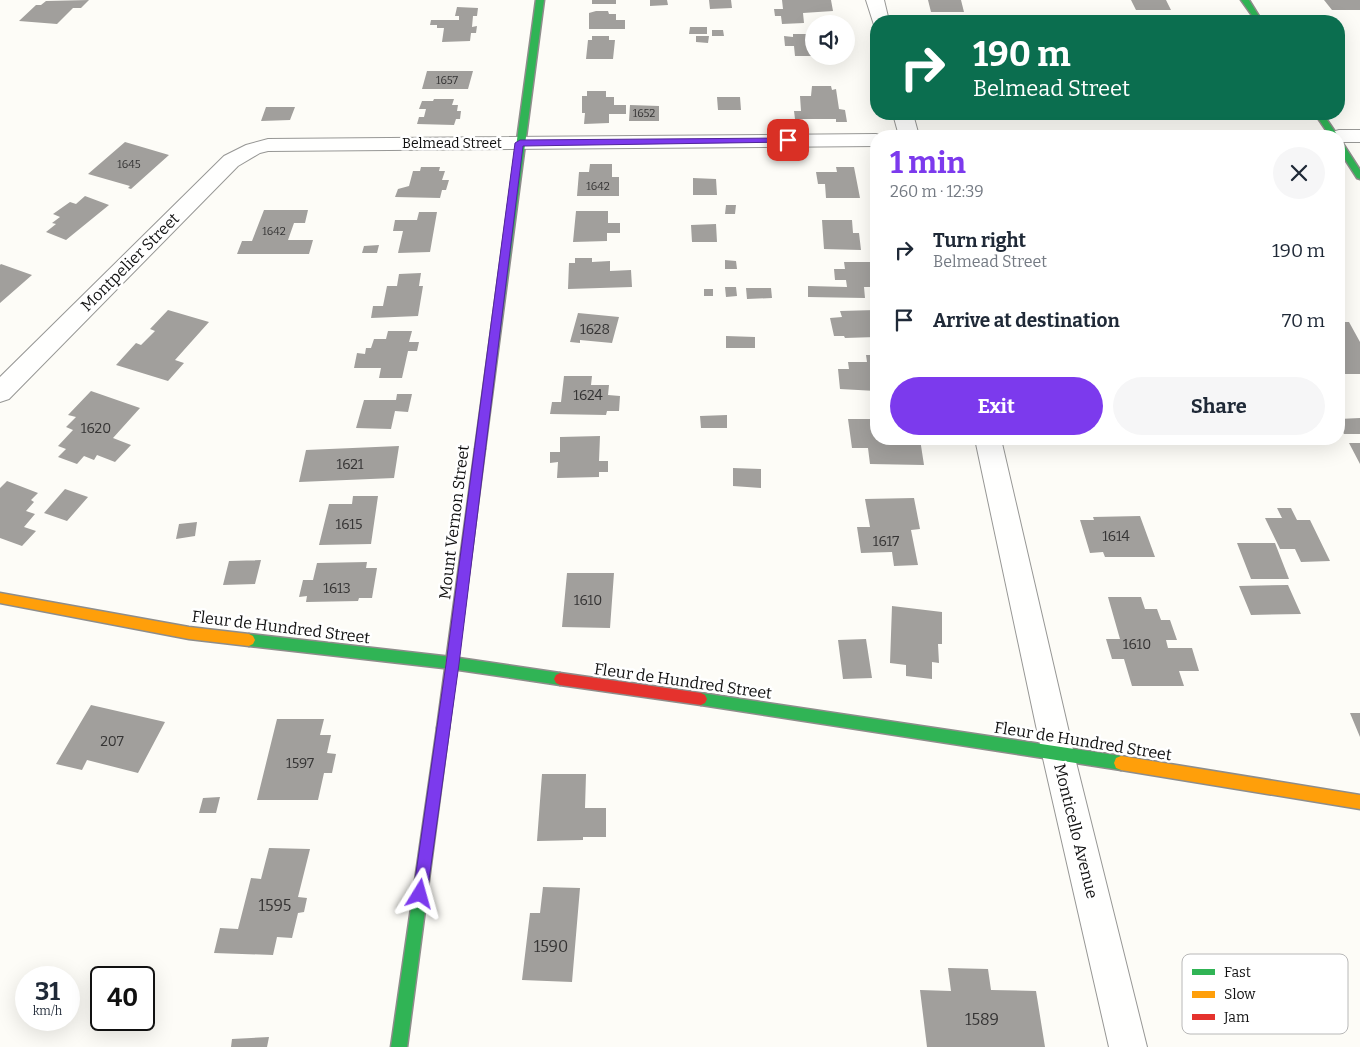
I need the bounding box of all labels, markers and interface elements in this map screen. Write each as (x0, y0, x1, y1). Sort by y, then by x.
map controls (805, 15, 855, 65)
button: sound (805, 15, 855, 65)
text: 190 m (973, 33, 1071, 75)
icon: right (890, 35, 955, 100)
house number: 1657 (436, 74, 458, 87)
text: Belmead Street (973, 75, 1130, 102)
house number: 1652 (633, 107, 655, 120)
pin (767, 119, 809, 161)
icon: arrive (774, 126, 802, 154)
street label: Belmead Street (402, 135, 502, 152)
text: 1 min (890, 145, 966, 181)
button: close (1273, 147, 1325, 199)
house number: 1645 (117, 158, 141, 171)
house number: 1642 (586, 180, 610, 193)
text: 260 m · 12:39 (890, 182, 984, 201)
street label: Montpelier Street (77, 209, 183, 315)
house number: 1642 (262, 225, 286, 238)
text: Turn right (933, 229, 1026, 252)
icon: right (890, 236, 918, 264)
text: 190 m (1272, 239, 1325, 262)
text: Belmead Street (933, 252, 1047, 271)
icon: arrive (890, 306, 918, 334)
text: Arrive at destination (933, 309, 1120, 332)
text: 70 m (1282, 309, 1325, 332)
house number: 1628 (580, 321, 610, 338)
button: Exit (890, 377, 1103, 435)
button: Share (1113, 377, 1325, 435)
house number: 1624 (573, 387, 603, 404)
house number: 1620 (81, 420, 111, 437)
street label: Mount Vernon Street (435, 443, 473, 600)
house number: 1621 (336, 456, 364, 473)
house number: 1615 (336, 516, 362, 533)
house number: 1614 (1102, 528, 1130, 545)
house number: 1617 (873, 533, 899, 550)
house number: 1613 (323, 580, 351, 597)
house number: 1610 (574, 592, 602, 609)
street label: Fleur de Hundred Street (191, 607, 371, 647)
house number: 1610 (1123, 636, 1151, 653)
street label: Fleur de Hundred Street (593, 659, 773, 703)
street label: Fleur de Hundred Street (993, 718, 1173, 764)
house number: 207 (100, 733, 124, 750)
house number: 1597 (286, 755, 314, 772)
street label: Monticello Avenue (1050, 762, 1102, 900)
position arrow (393, 867, 445, 919)
house number: 1595 (259, 896, 291, 915)
house number: 1590 (534, 937, 568, 956)
legend (1182, 954, 1348, 1034)
text: Fast (1224, 964, 1251, 981)
speed limit sign: 40 (90, 966, 155, 1031)
text: 31 (35, 977, 60, 1007)
text: Slow (1224, 986, 1256, 1003)
text: km/h (33, 1004, 62, 1018)
text: Jam (1223, 1009, 1250, 1026)
house number: 1589 (965, 1010, 999, 1029)

